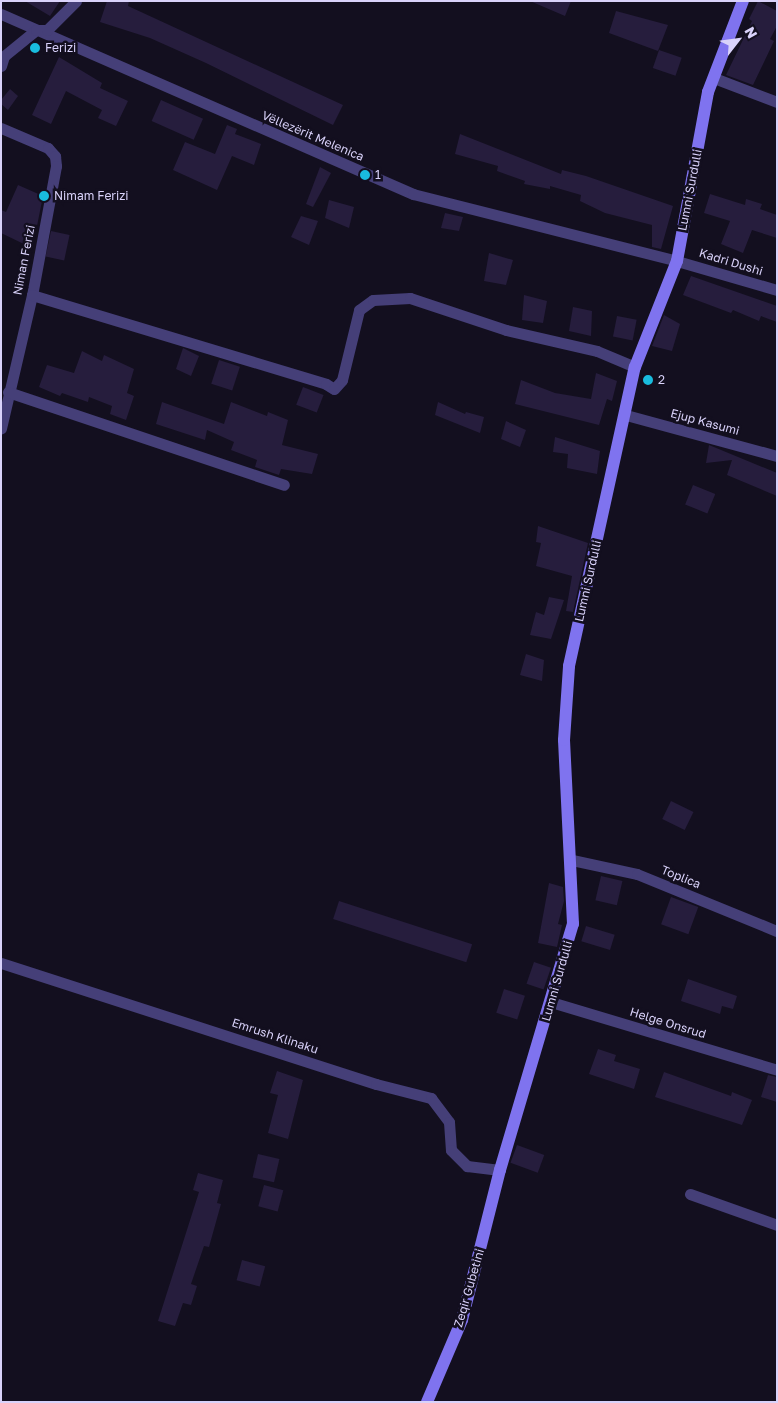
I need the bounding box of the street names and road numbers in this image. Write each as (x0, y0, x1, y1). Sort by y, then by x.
street label: Vëllezërit Melenica (260, 108, 366, 164)
street label: Lumni Surdulli (675, 148, 705, 232)
street label: Niman Ferizi (10, 224, 38, 296)
street label: Kadri Dushi (697, 245, 765, 279)
street label: Ejup Kasumi (669, 406, 741, 438)
street label: Lumni Surdulli (572, 539, 604, 623)
street label: Toplica (659, 863, 703, 891)
street label: Lumni Surdulli (539, 939, 575, 1023)
street label: Helge Onsrud (628, 1005, 708, 1041)
street label: Emrush Klinaku (230, 1015, 320, 1057)
street label: Zeqir Gubetini (451, 1247, 487, 1329)

